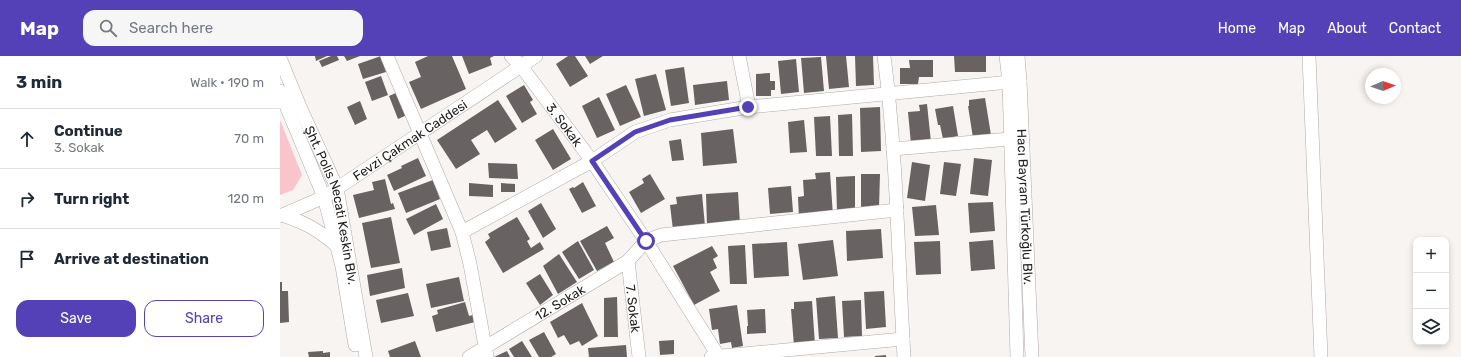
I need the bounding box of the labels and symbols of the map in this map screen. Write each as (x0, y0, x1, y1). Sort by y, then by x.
north arrow (1365, 68, 1401, 104)
street label: Fevzi Çakmak Caddesi (350, 97, 470, 183)
route end (739, 98, 757, 116)
street label: 3. Sokak (544, 100, 586, 149)
street label: Şht. Polis Necati Keskin Blv. (302, 123, 361, 286)
street label: Hacı Bayram Türkoğlu Blv. (1015, 128, 1036, 285)
route start (637, 232, 655, 250)
street label: 12. Sokak (532, 281, 588, 323)
street label: 7. Sokak (623, 284, 644, 334)

